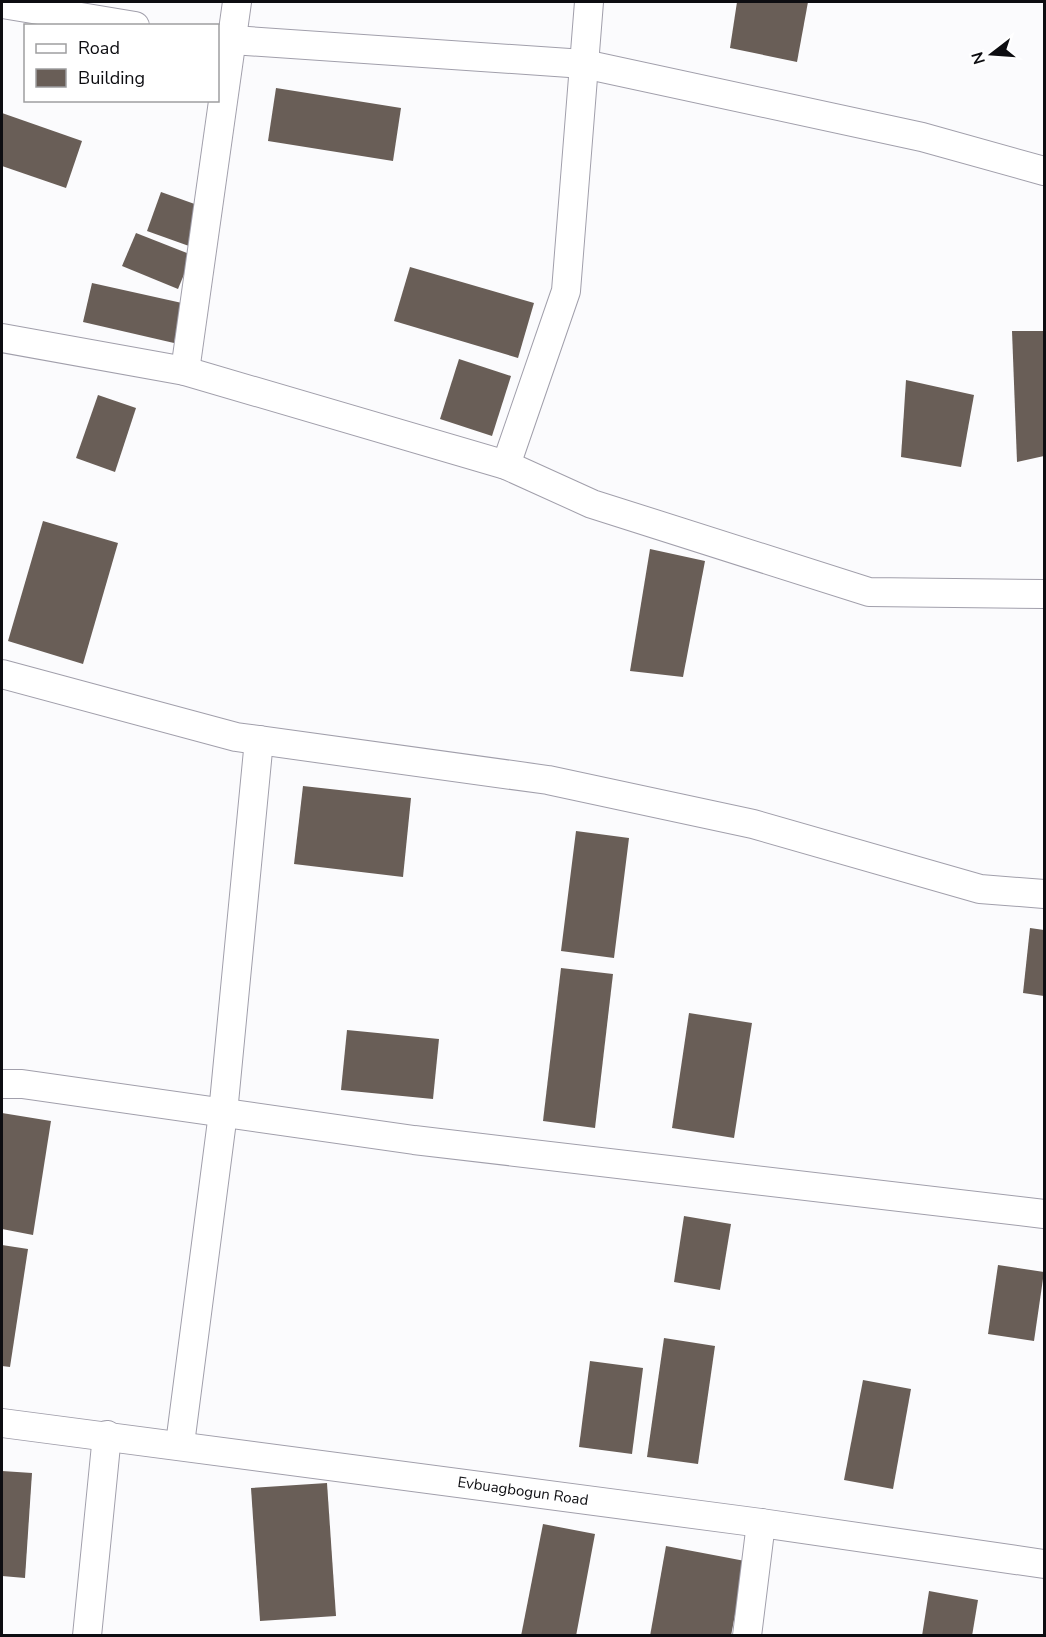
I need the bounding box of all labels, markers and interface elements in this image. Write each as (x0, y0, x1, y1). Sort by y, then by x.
legend (24, 24, 219, 102)
north arrow (962, 24, 1022, 84)
text: Road (78, 36, 120, 60)
text: N (966, 49, 991, 67)
text: Building (78, 66, 145, 90)
street label: Evbuagbogun Road (456, 1472, 590, 1510)

